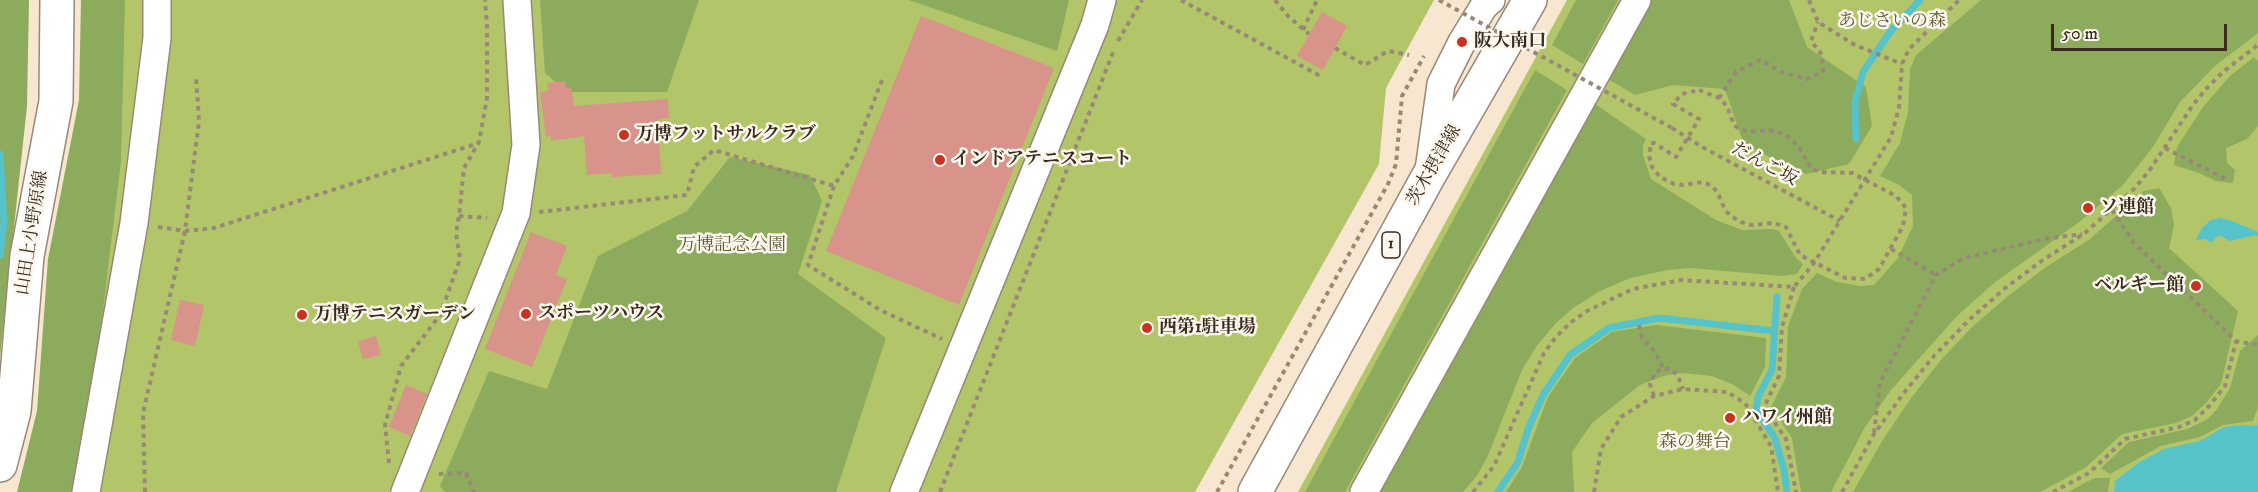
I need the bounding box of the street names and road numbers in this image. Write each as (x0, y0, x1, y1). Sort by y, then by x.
street label: 茨木摂津線 (1403, 122, 1467, 210)
street label: だんご坂 (1727, 139, 1801, 191)
street label: 山田上小野原線 (12, 169, 54, 297)
road number: 1 (1382, 232, 1400, 258)

